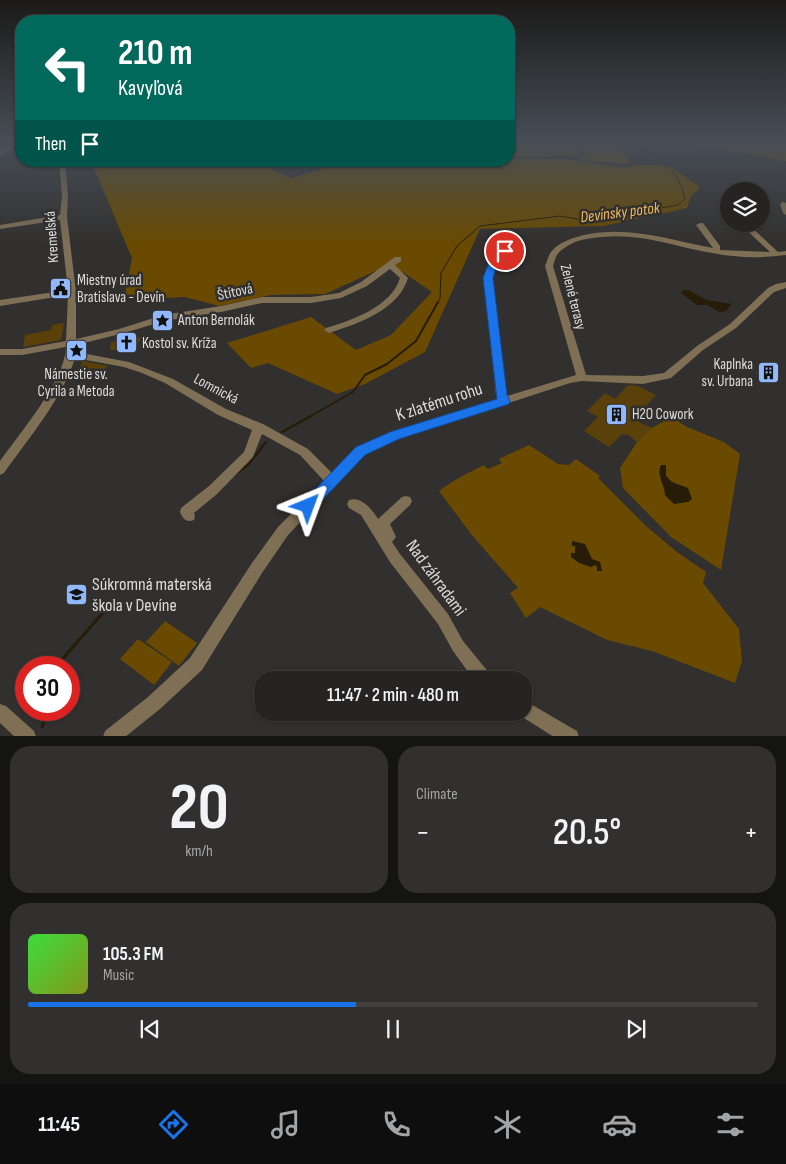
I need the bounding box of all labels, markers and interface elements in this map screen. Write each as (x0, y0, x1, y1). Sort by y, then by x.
text: 210 m (118, 32, 192, 75)
icon: left (35, 35, 100, 100)
text: Kavyľová (118, 75, 183, 102)
icon: arrive (76, 130, 104, 158)
text: Then (35, 133, 66, 156)
map controls (720, 182, 770, 232)
button: layers (720, 182, 770, 232)
water label: Devínsky potok (579, 199, 662, 227)
street label: Kremeľská (41, 210, 63, 264)
pin (484, 230, 526, 272)
icon: arrive (491, 237, 519, 265)
street label: Zelené terasy (556, 262, 590, 332)
place label: Miestny úrad Bratislava - Devín (77, 271, 165, 307)
public building icon: Miestny úrad Bratislava - Devín (49, 277, 73, 301)
street label: Štítová (216, 279, 255, 305)
place icon: Anton Bernolák (150, 308, 174, 332)
place label: Anton Bernolák (177, 311, 255, 330)
church icon: Kostol sv. Kríža (114, 331, 138, 355)
place label: Kostol sv. Kríža (142, 334, 217, 353)
place icon: Námestie sv. Cyrila a Metoda (64, 339, 88, 363)
place label: Kaplnka sv. Urbana (702, 355, 753, 391)
building icon: Kaplnka sv. Urbana (757, 361, 781, 385)
place label: Námestie sv. Cyrila a Metoda (38, 365, 115, 401)
street label: Lomnická (190, 369, 242, 409)
street label: K zlatému rohu (393, 378, 485, 426)
building icon: H2O Cowork (604, 402, 628, 426)
place label: H2O Cowork (632, 405, 694, 424)
position arrow (281, 479, 333, 531)
street label: Nad záhradami (401, 536, 471, 620)
place label: Súkromná materská škola v Devíne (92, 574, 212, 616)
school or university icon: Súkromná materská škola v Devíne (64, 582, 88, 606)
speed limit sign: 30 (15, 656, 80, 721)
text: 11:47 · 2 min · 480 m (327, 684, 459, 707)
text: 20 (169, 770, 229, 848)
text: Climate (416, 785, 458, 804)
text: 20.5° (553, 810, 621, 855)
text: − (416, 816, 430, 849)
text: + (744, 816, 758, 849)
text: km/h (185, 842, 213, 861)
text: 105.3 FM (103, 943, 164, 966)
text: Music (103, 966, 134, 985)
icon: previous (136, 1015, 164, 1043)
icon: pause (379, 1015, 407, 1043)
icon: next (622, 1015, 650, 1043)
icon: directions (156, 1107, 191, 1142)
icon: music (268, 1107, 303, 1142)
icon: phone (379, 1107, 414, 1142)
icon: climate (490, 1107, 525, 1142)
icon: car (602, 1107, 637, 1142)
icon: filters (713, 1107, 748, 1142)
text: 11:45 (38, 1111, 80, 1138)

